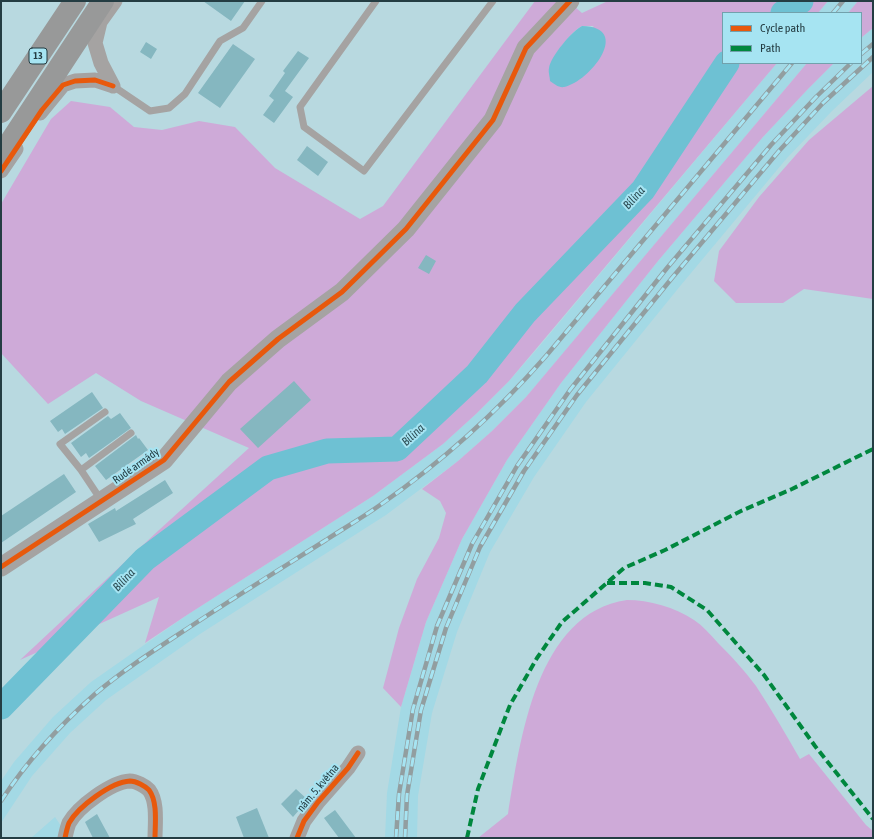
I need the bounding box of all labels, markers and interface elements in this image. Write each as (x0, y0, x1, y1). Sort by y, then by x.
legend (722, 12, 862, 64)
text: Cycle path (760, 21, 805, 35)
text: Path (760, 41, 781, 55)
road number: 13 (29, 48, 47, 64)
water label: Bílina (620, 184, 648, 212)
water label: Bílina (399, 421, 427, 449)
street label: Rudé armády (110, 445, 162, 487)
water label: Bílina (110, 566, 138, 594)
street label: nám. 5. května (294, 761, 342, 815)

